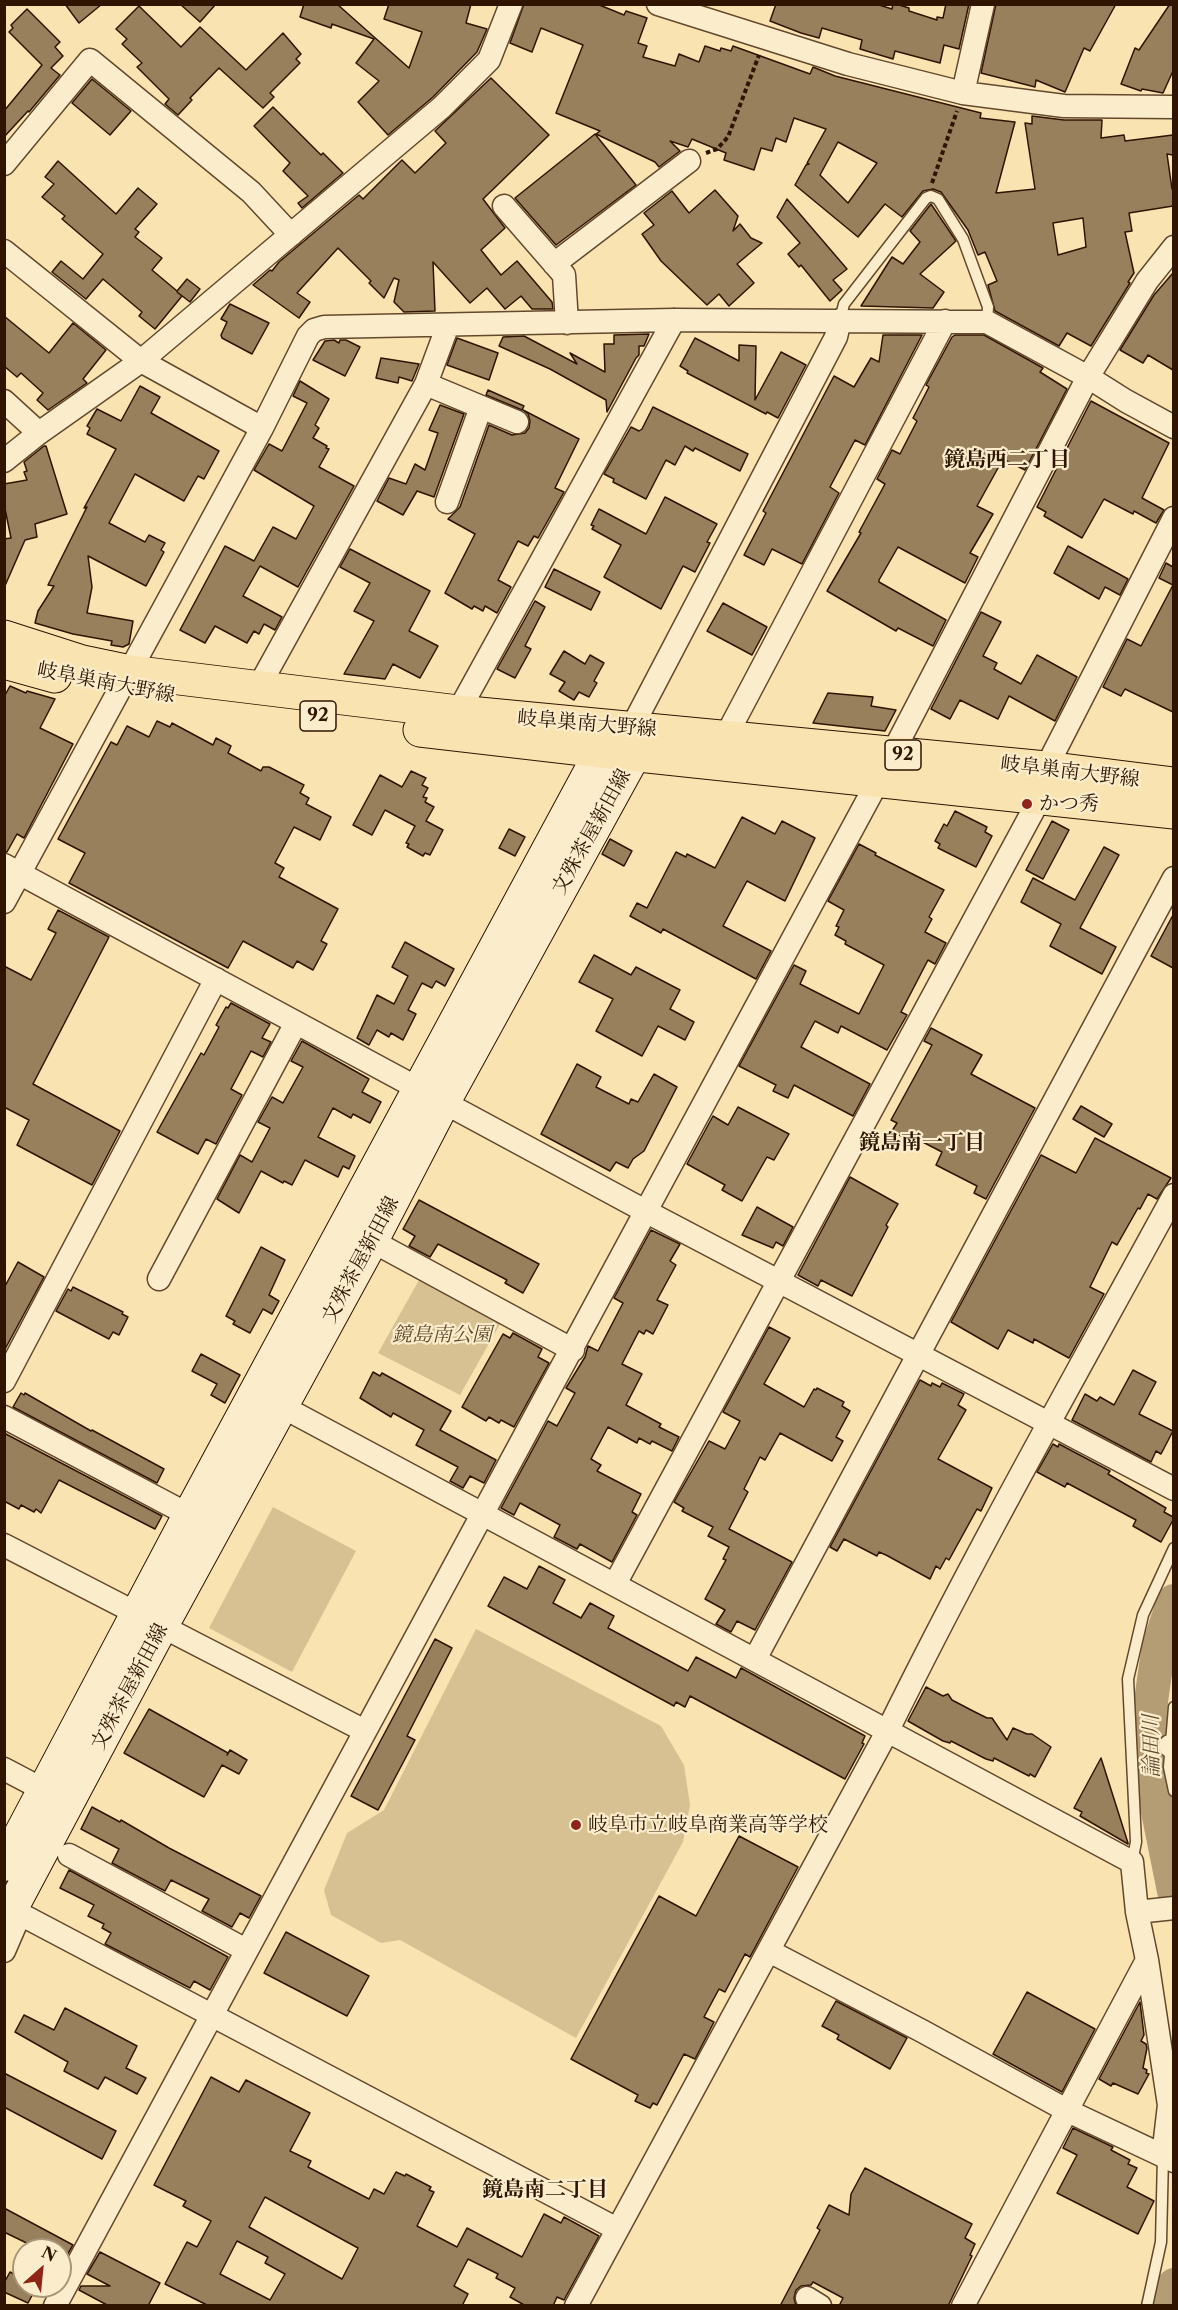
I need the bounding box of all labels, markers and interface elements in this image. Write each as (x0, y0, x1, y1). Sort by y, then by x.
district label: 鏡島西二丁目 (944, 447, 1070, 473)
street label: 岐阜巣南大野線 (35, 658, 177, 708)
road number: 92 (300, 701, 336, 731)
street label: 岐阜巣南大野線 (516, 706, 658, 742)
road number: 92 (885, 740, 921, 770)
street label: 岐阜巣南大野線 (999, 752, 1141, 792)
street label: 文殊茶屋新田線 (548, 765, 636, 899)
place label: かつ秀 (1039, 792, 1099, 816)
marker: かつ秀 (1020, 797, 1034, 811)
district label: 鏡島南一丁目 (859, 1130, 985, 1156)
street label: 文殊茶屋新田線 (318, 1193, 404, 1327)
park label: 鏡島南公園 (392, 1323, 492, 1347)
street label: 文殊茶屋新田線 (87, 1620, 173, 1754)
water label: 論田川 (1139, 1714, 1165, 1778)
place label: 岐阜市立岐阜商業高等学校 (588, 1813, 828, 1837)
marker: 岐阜市立岐阜商業高等学校 (569, 1818, 583, 1832)
district label: 鏡島南二丁目 (482, 2177, 608, 2203)
north arrow (12, 2238, 72, 2298)
text: N (39, 2242, 60, 2266)

